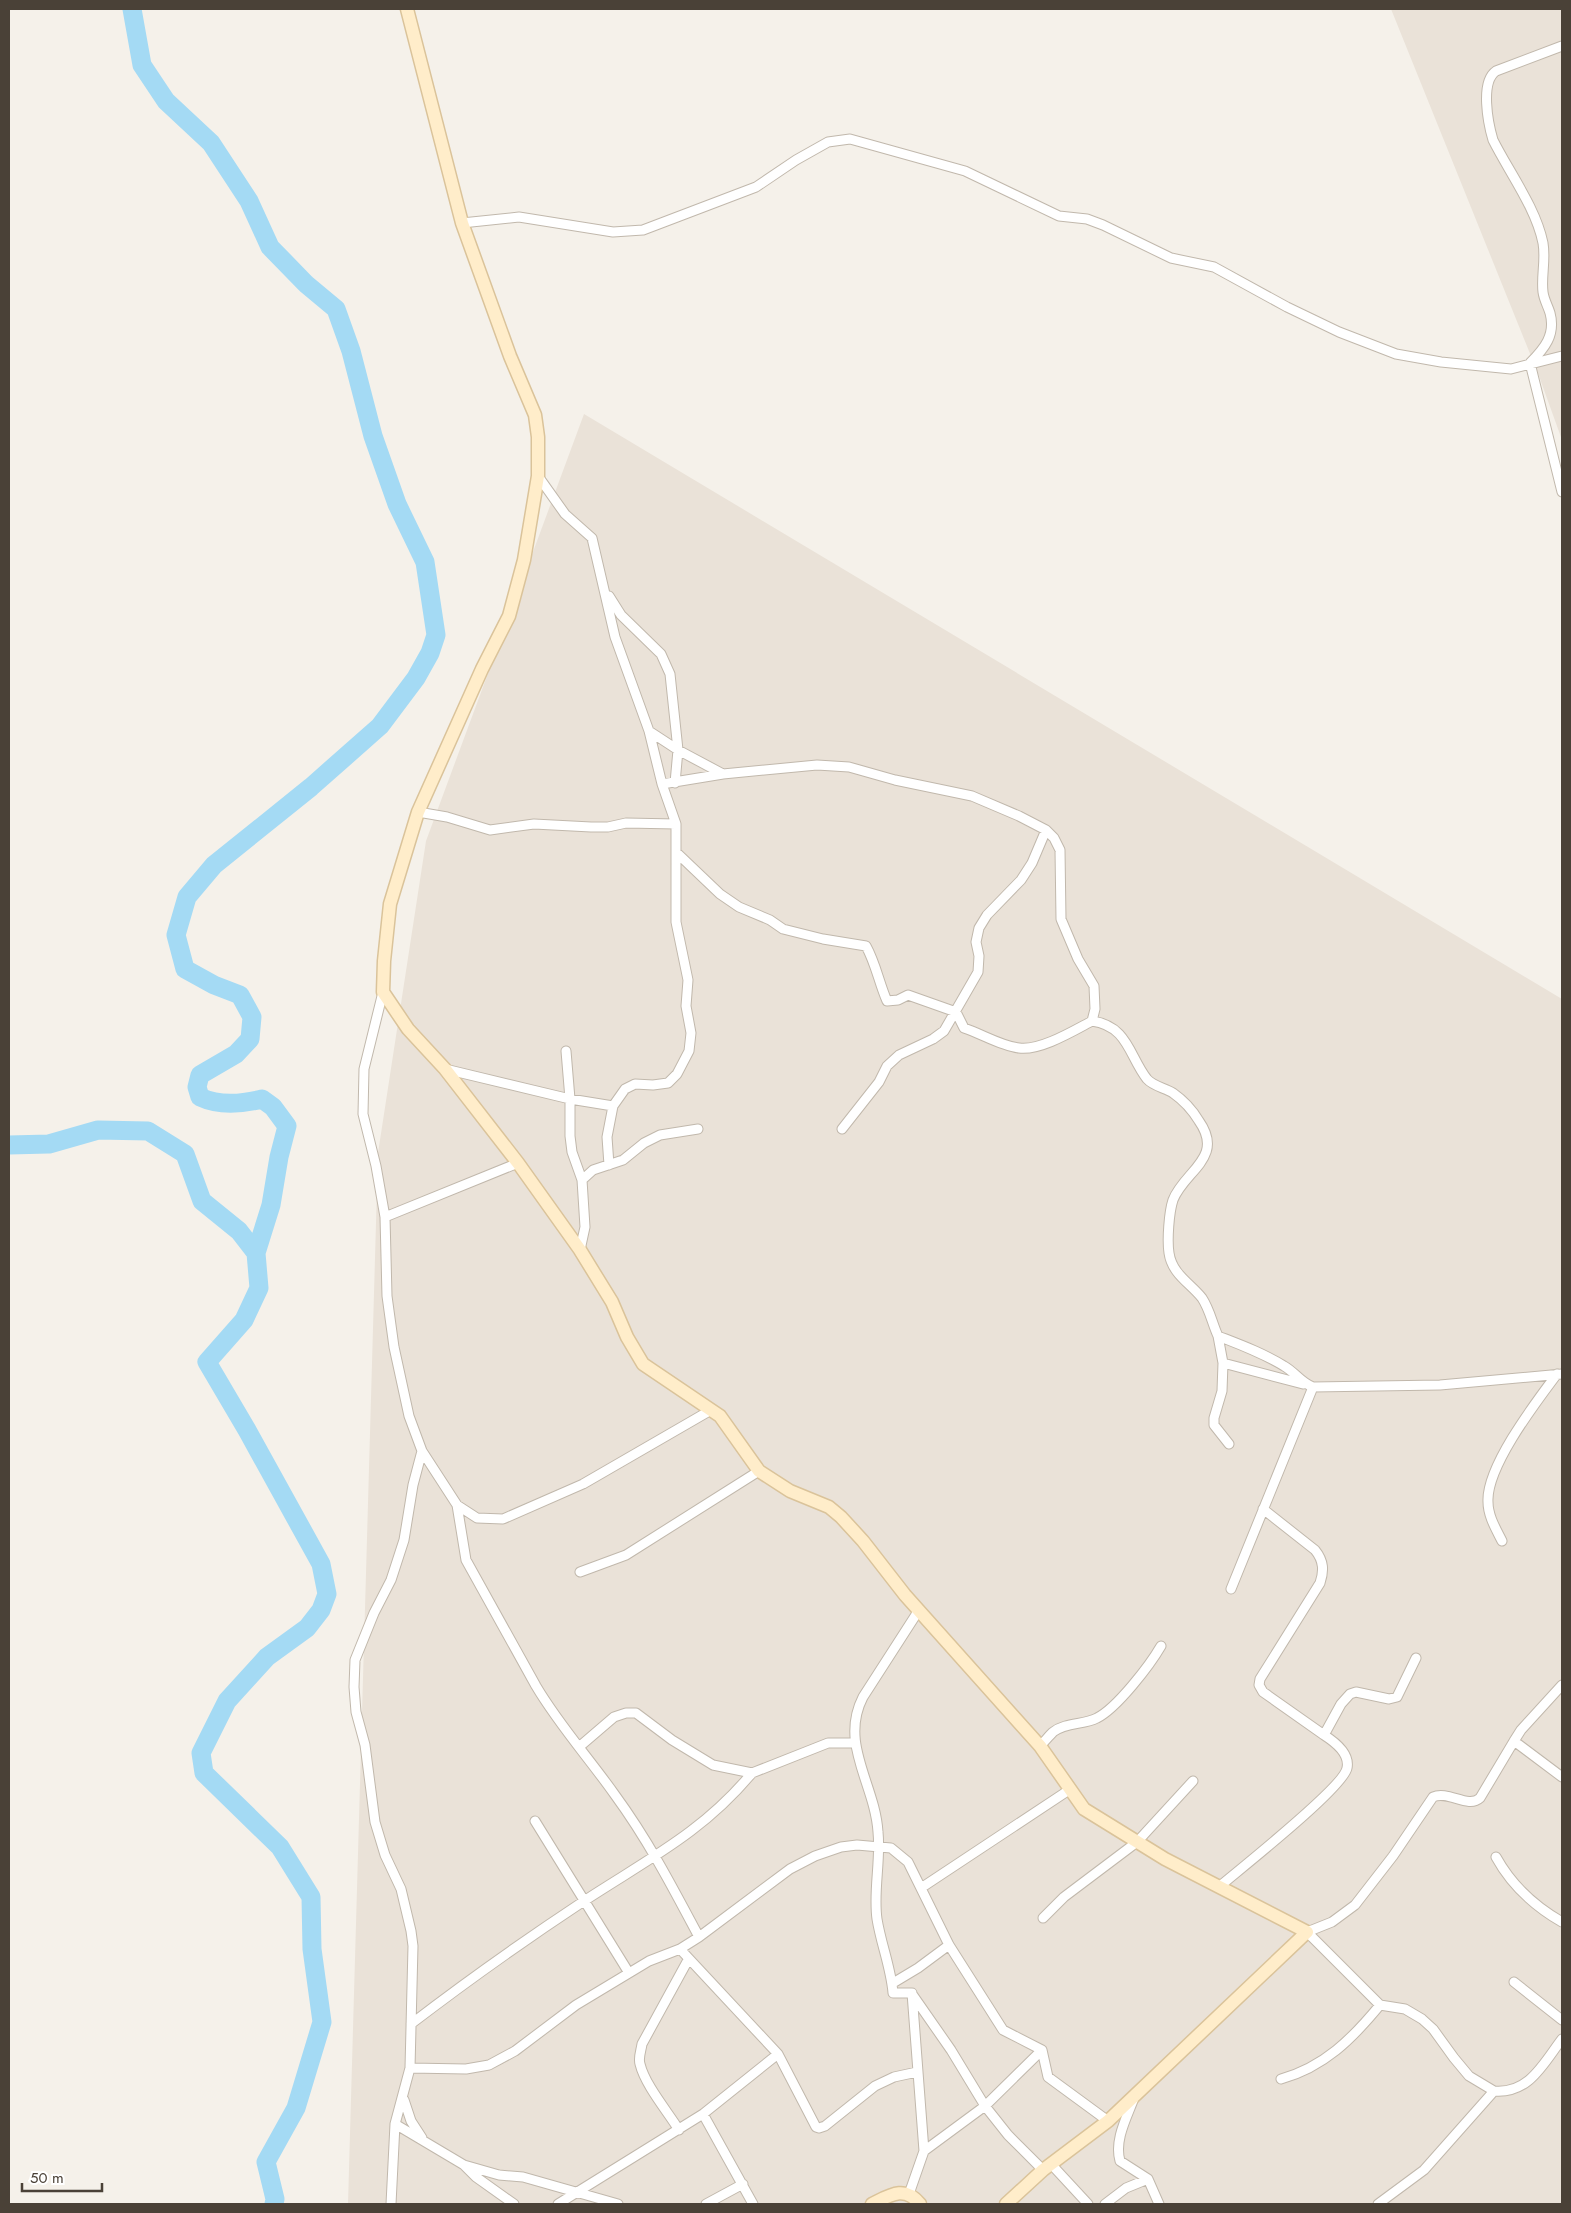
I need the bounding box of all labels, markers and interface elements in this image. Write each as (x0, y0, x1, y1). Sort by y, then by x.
scale bar (22, 2160, 102, 2192)
text: 50 m (30, 2167, 64, 2189)

